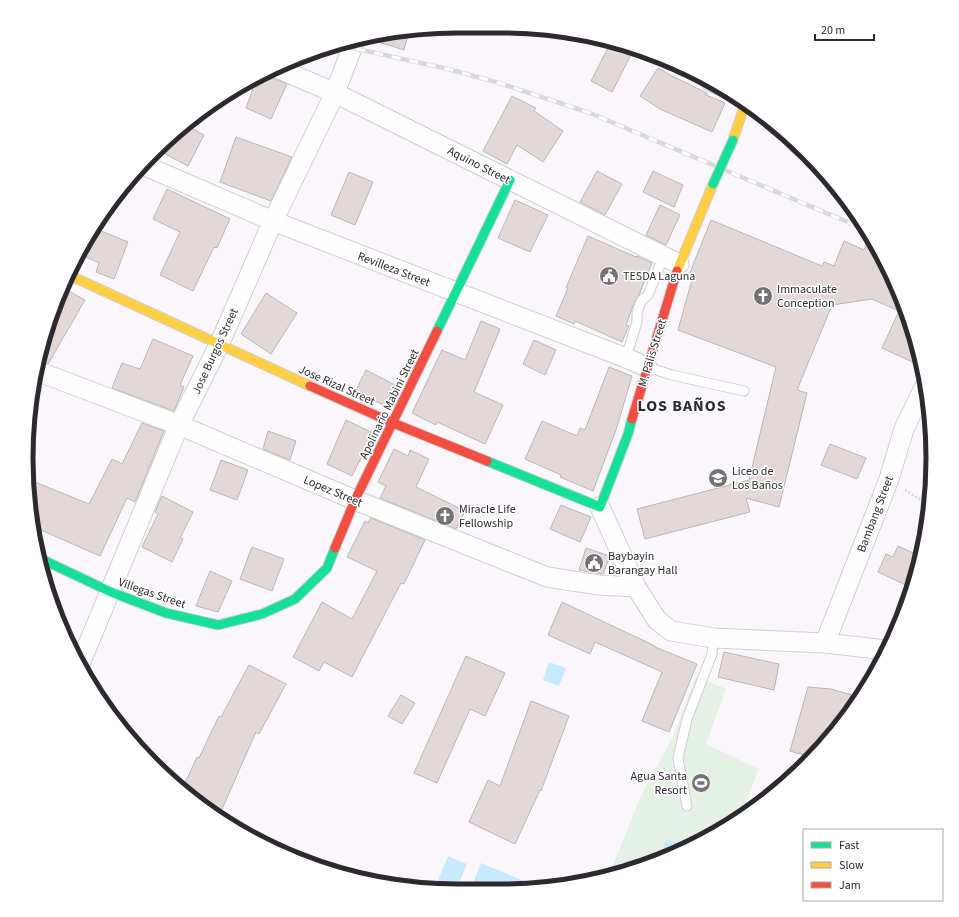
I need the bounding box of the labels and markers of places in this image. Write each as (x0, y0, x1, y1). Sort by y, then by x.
public building icon: TESDA Laguna (598, 265, 620, 287)
place label: TESDA Laguna (623, 268, 695, 285)
place label: Immaculate Conception (777, 281, 837, 312)
church icon: Immaculate Conception (752, 285, 774, 307)
place label: Liceo de Los Baños (732, 463, 783, 494)
school or university icon: Liceo de Los Baños (707, 467, 729, 489)
place label: Miracle Life Fellowship (459, 501, 516, 532)
church icon: Miracle Life Fellowship (434, 505, 456, 527)
place label: Baybayin Barangay Hall (608, 548, 678, 579)
public building icon: Baybayin Barangay Hall (583, 552, 605, 574)
place label: Agua Santa Resort (631, 768, 687, 799)
sports icon: Agua Santa Resort (690, 772, 712, 794)

